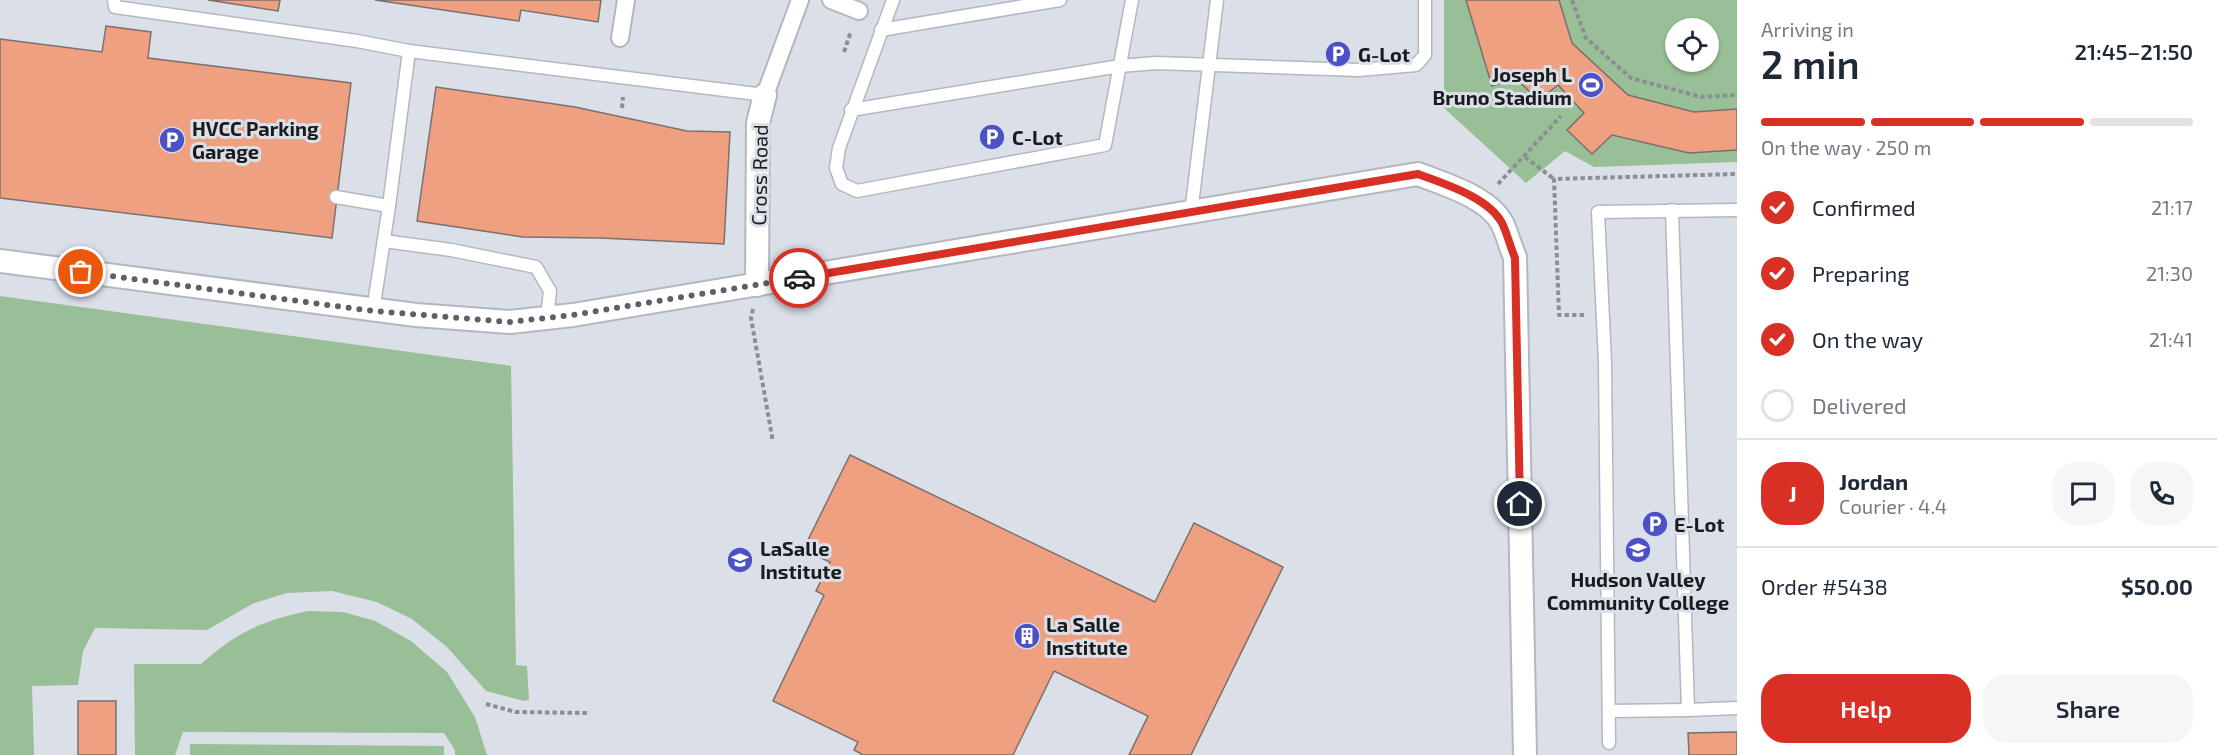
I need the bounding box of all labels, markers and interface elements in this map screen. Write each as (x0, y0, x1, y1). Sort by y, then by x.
text: Arriving in (1761, 17, 1854, 41)
map controls (1665, 18, 1719, 72)
button: locate (1665, 18, 1719, 72)
text: 21:45–21:50 (2074, 38, 2193, 64)
parking icon: G-Lot (1323, 39, 1353, 69)
text: 2 min (1761, 40, 1860, 87)
place label: G-Lot (1358, 42, 1410, 66)
place label: Joseph L Bruno Stadium (1432, 62, 1572, 109)
sports icon: Joseph L Bruno Stadium (1576, 70, 1606, 100)
place label: HVCC Parking Garage (192, 116, 319, 163)
parking icon: C-Lot (977, 122, 1007, 152)
street label: Cross Road (746, 124, 772, 226)
parking icon: HVCC Parking Garage (157, 125, 187, 155)
place label: C-Lot (1012, 125, 1063, 149)
text: On the way · 250 m (1761, 135, 1931, 159)
icon: check (1761, 191, 1794, 224)
text: Confirmed (1812, 194, 1916, 220)
text: 21:17 (2151, 195, 2193, 219)
pin (55, 246, 106, 297)
courier (769, 248, 829, 308)
icon: bag (64, 255, 97, 288)
icon: check (1761, 257, 1794, 290)
text: Preparing (1812, 260, 1910, 286)
text: 21:30 (2146, 261, 2193, 285)
icon: car (783, 262, 816, 295)
icon: check (1761, 323, 1794, 356)
text: On the way (1812, 326, 1923, 352)
text: 21:41 (2149, 327, 2193, 351)
text: Delivered (1812, 392, 1907, 418)
button: chat (2052, 462, 2115, 525)
button: phone (2130, 462, 2193, 525)
text: Jordan (1839, 468, 1908, 494)
pin (1494, 478, 1545, 529)
text: J (1788, 480, 1797, 506)
icon: home (1503, 487, 1536, 520)
text: Courier · 4.4 (1839, 494, 1947, 518)
parking icon: E-Lot (1640, 509, 1670, 539)
place label: E-Lot (1674, 512, 1724, 536)
school or university icon: Hudson Valley Community College (1623, 535, 1653, 565)
place label: LaSalle Institute (760, 536, 842, 583)
school or university icon: LaSalle Institute (725, 545, 755, 575)
place label: Hudson Valley Community College (1547, 567, 1729, 615)
text: Order #5438 (1761, 573, 1888, 599)
text: $50.00 (2121, 573, 2193, 599)
place label: La Salle Institute (1046, 612, 1128, 659)
building icon: La Salle Institute (1012, 621, 1042, 651)
button: Help (1761, 674, 1971, 743)
button: Share (1983, 674, 2193, 743)

